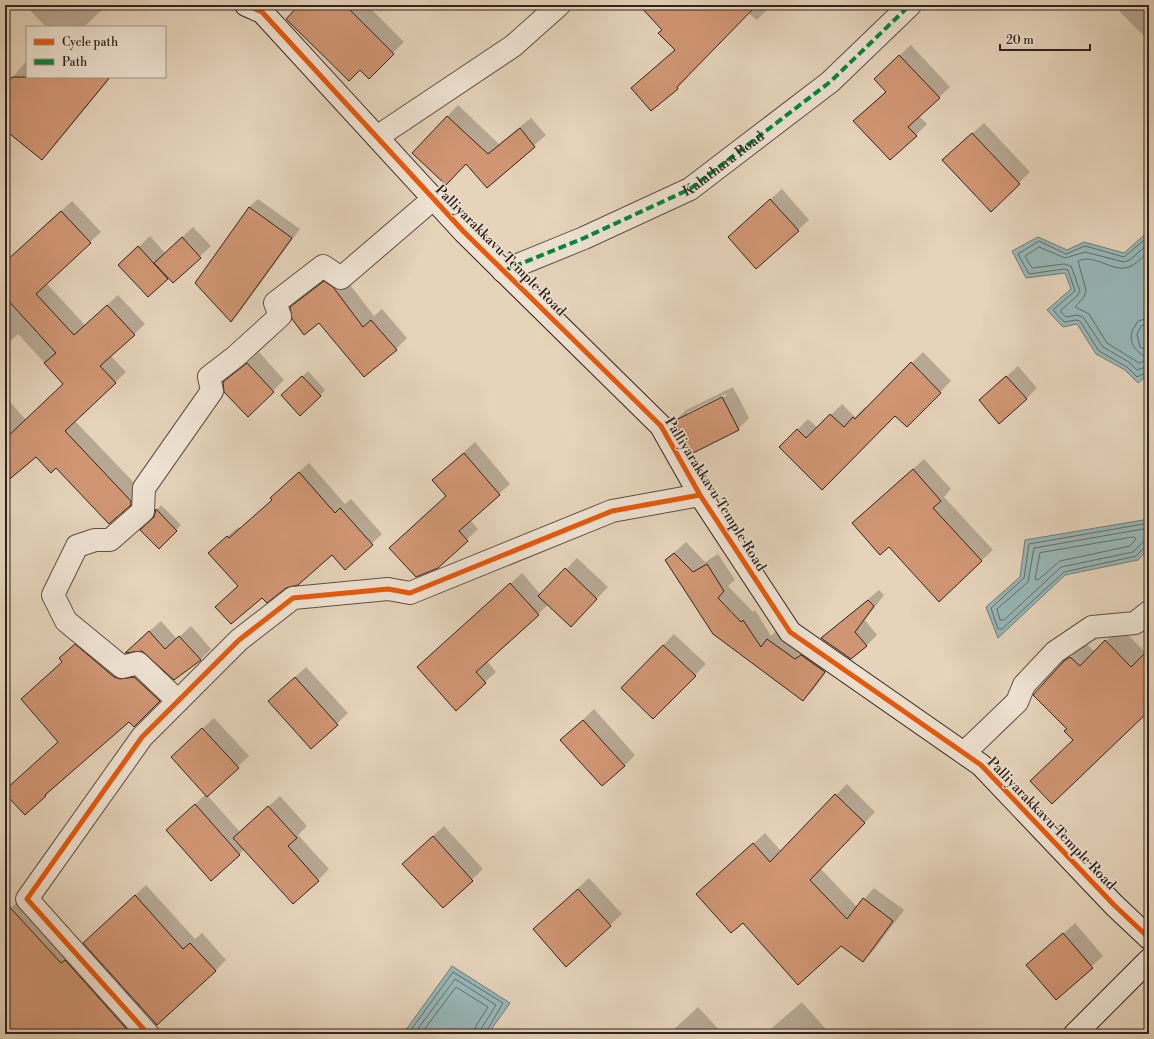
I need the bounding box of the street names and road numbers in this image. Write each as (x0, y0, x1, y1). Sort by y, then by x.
street label: Kalathara Road (680, 127, 768, 201)
street label: Palliyarakkavu Temple Road (431, 181, 570, 320)
street label: Palliyarakkavu Temple Road (660, 414, 770, 575)
street label: Palliyarakkavu Temple Road (983, 753, 1120, 894)

